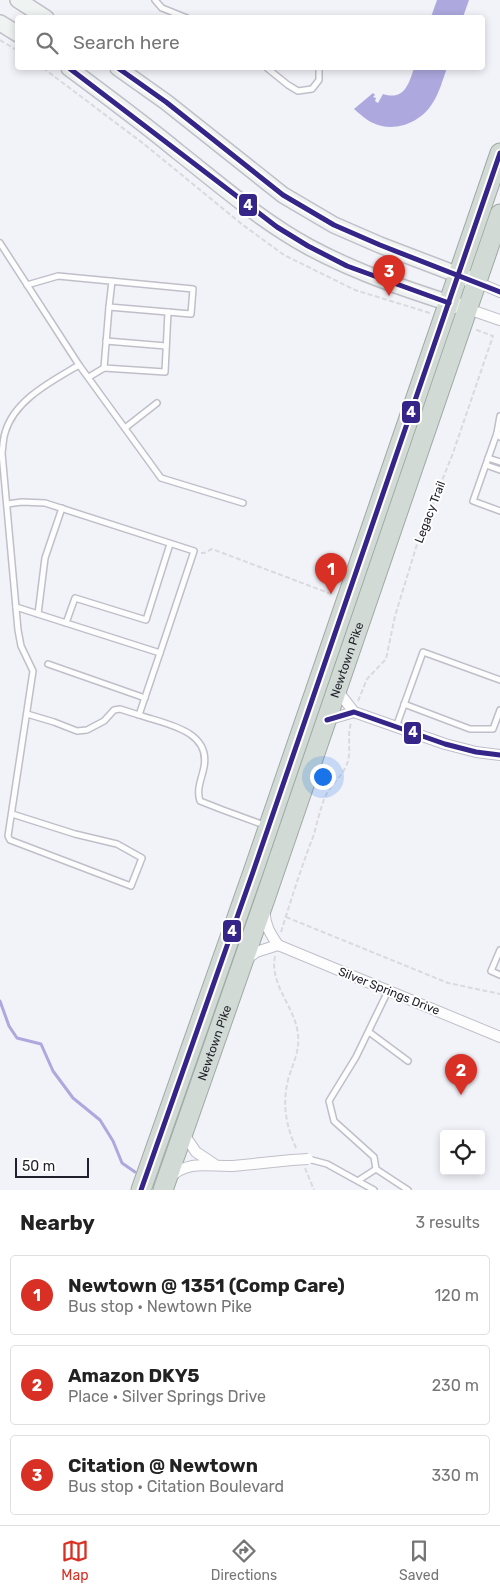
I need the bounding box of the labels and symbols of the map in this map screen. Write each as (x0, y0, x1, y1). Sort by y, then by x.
line badge: 4 (238, 193, 258, 217)
text: 4 (243, 197, 253, 214)
pin: 3 (373, 255, 405, 296)
line badge: 4 (401, 400, 421, 424)
text: 4 (406, 404, 416, 421)
street label: Legacy Trail (412, 479, 448, 545)
pin: 1 (315, 553, 347, 594)
street label: Newtown Pike (328, 620, 367, 700)
line badge: 4 (403, 721, 422, 745)
text: 4 (408, 724, 418, 741)
your location (310, 764, 336, 790)
line badge: 4 (222, 919, 242, 943)
text: 4 (227, 923, 237, 940)
street label: Silver Springs Drive (336, 964, 442, 1018)
street label: Newtown Pike (195, 1003, 234, 1082)
pin: 2 (445, 1054, 477, 1095)
scale bar (15, 1155, 89, 1178)

